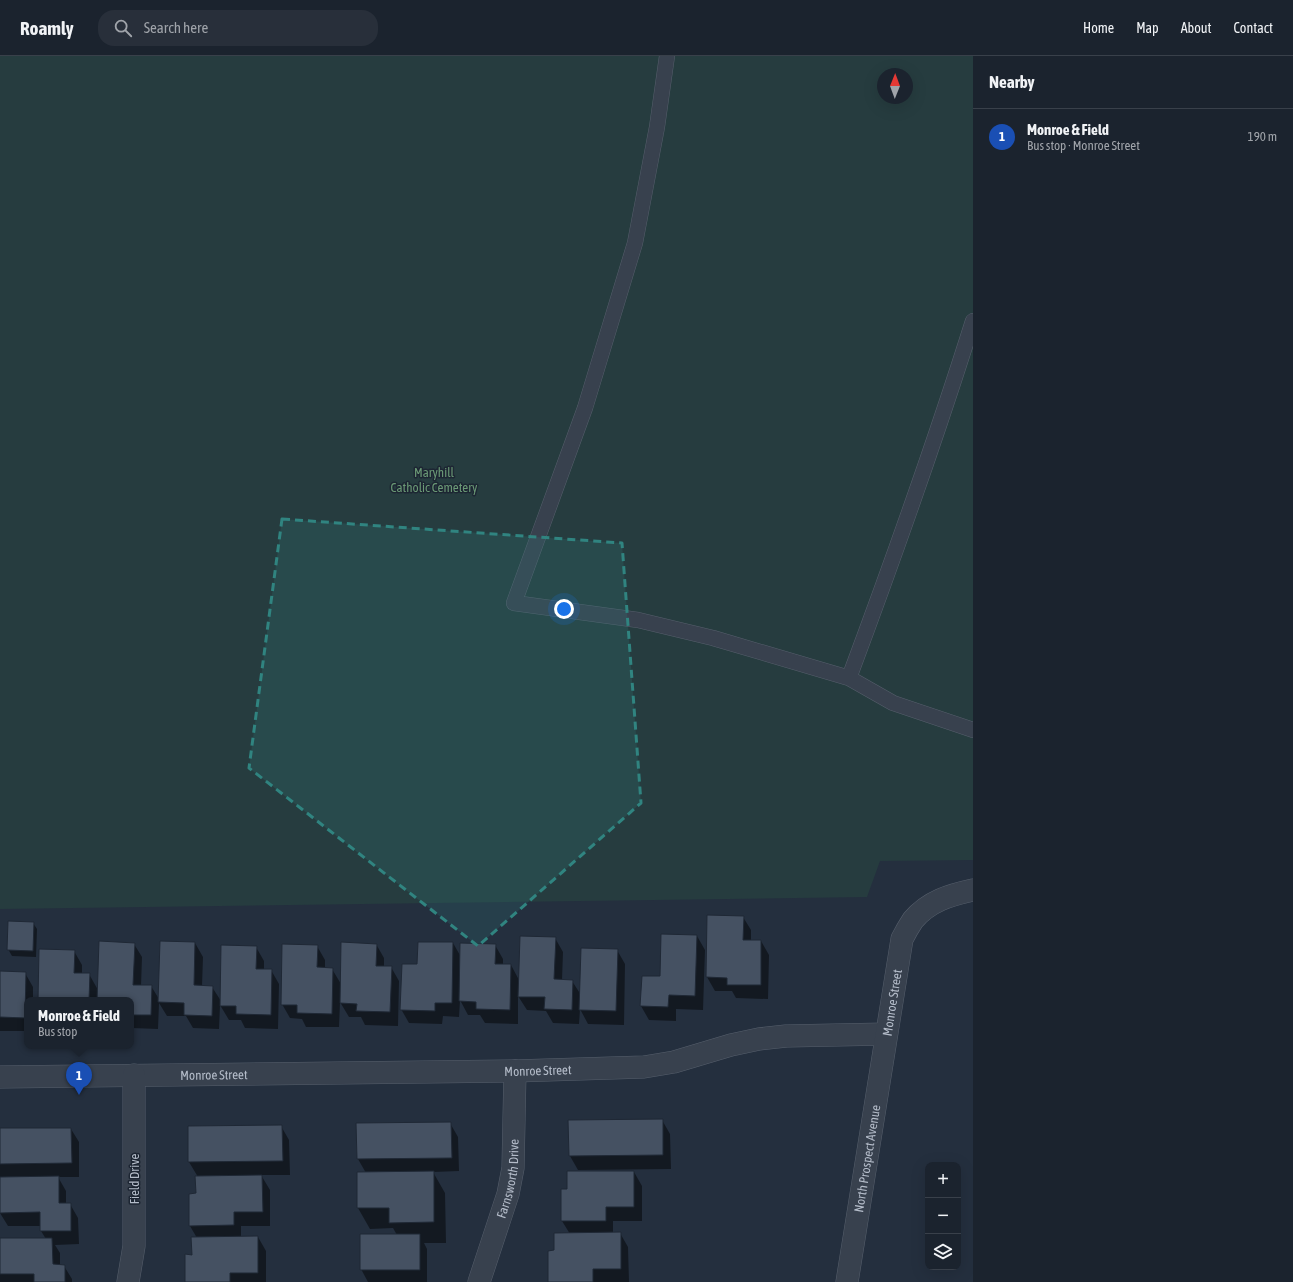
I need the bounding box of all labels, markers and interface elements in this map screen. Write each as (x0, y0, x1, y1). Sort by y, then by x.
search box (98, 10, 378, 46)
text: Roamly (20, 17, 74, 39)
icon: search (112, 17, 134, 39)
text: Search here (144, 19, 208, 36)
text: Home (1083, 20, 1114, 36)
text: Map (1136, 20, 1159, 36)
text: About (1181, 20, 1212, 36)
text: Contact (1234, 20, 1273, 36)
north arrow (877, 68, 913, 104)
text: Nearby (989, 72, 1035, 92)
text: Monroe & Field (1027, 121, 1109, 138)
text: 1 (999, 129, 1005, 144)
text: 190 m (1248, 129, 1277, 144)
text: Bus stop · Monroe Street (1027, 138, 1140, 153)
park label: Maryhill Catholic Cemetery (391, 465, 478, 495)
your location (554, 599, 574, 619)
street label: Monroe Street (880, 968, 905, 1037)
popup (24, 997, 134, 1049)
text: Monroe & Field (38, 1007, 120, 1024)
text: Bus stop (38, 1024, 77, 1039)
pin: 1 (66, 1062, 92, 1095)
street label: Monroe Street (504, 1062, 572, 1079)
street label: Monroe Street (180, 1067, 248, 1083)
street label: North Prospect Avenue (851, 1104, 883, 1213)
street label: Farnsworth Drive (494, 1139, 522, 1220)
street label: Field Drive (127, 1154, 142, 1204)
map controls (925, 1162, 961, 1270)
button: + (925, 1162, 961, 1198)
button: − (925, 1198, 961, 1234)
button: layers (925, 1234, 961, 1270)

